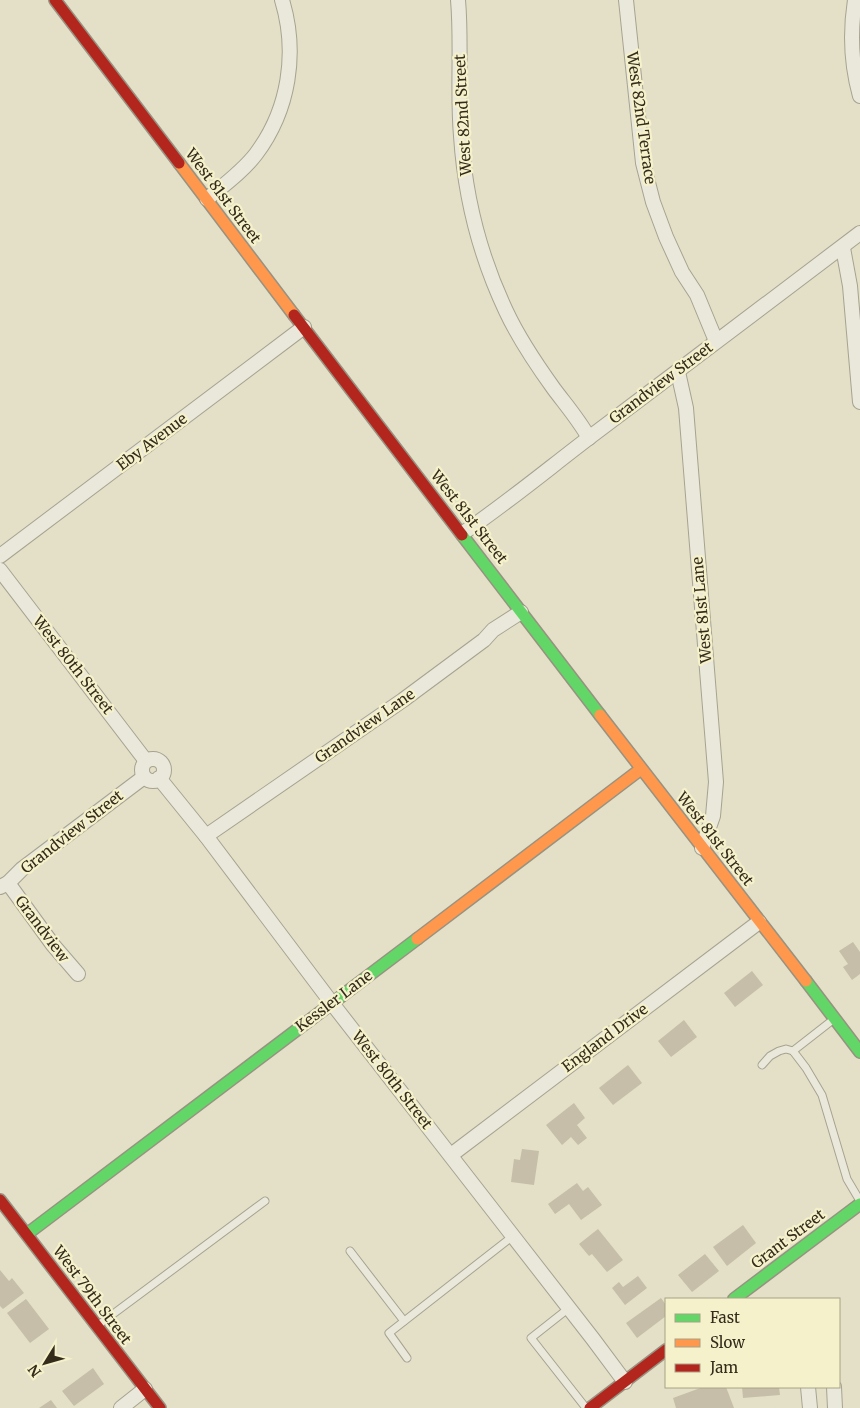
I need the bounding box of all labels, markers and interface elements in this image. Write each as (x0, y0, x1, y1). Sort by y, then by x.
street label: West 82nd Terrace (623, 49, 660, 186)
street label: West 82nd Street (450, 53, 475, 177)
street label: West 81st Street (181, 144, 265, 247)
street label: Grandview Street (605, 337, 716, 428)
street label: Eby Avenue (113, 409, 191, 474)
street label: West 81st Street (426, 465, 512, 568)
street label: West 81st Lane (687, 556, 716, 665)
street label: West 80th Street (28, 611, 118, 718)
street label: Grandview Lane (311, 684, 418, 767)
street label: Grandview Street (17, 786, 127, 877)
street label: West 81st Street (672, 787, 758, 890)
street label: Grandview (11, 892, 74, 966)
street label: Kessler Lane (292, 965, 376, 1036)
street label: England Drive (558, 999, 651, 1076)
street label: West 80th Street (347, 1026, 437, 1133)
street label: Grant Street (747, 1205, 828, 1272)
street label: West 79th Street (49, 1241, 136, 1348)
legend (665, 1298, 840, 1388)
text: Fast (710, 1308, 740, 1327)
text: Slow (710, 1333, 745, 1352)
north arrow (20, 1338, 70, 1388)
text: Jam (709, 1358, 738, 1377)
text: N (24, 1361, 45, 1381)

